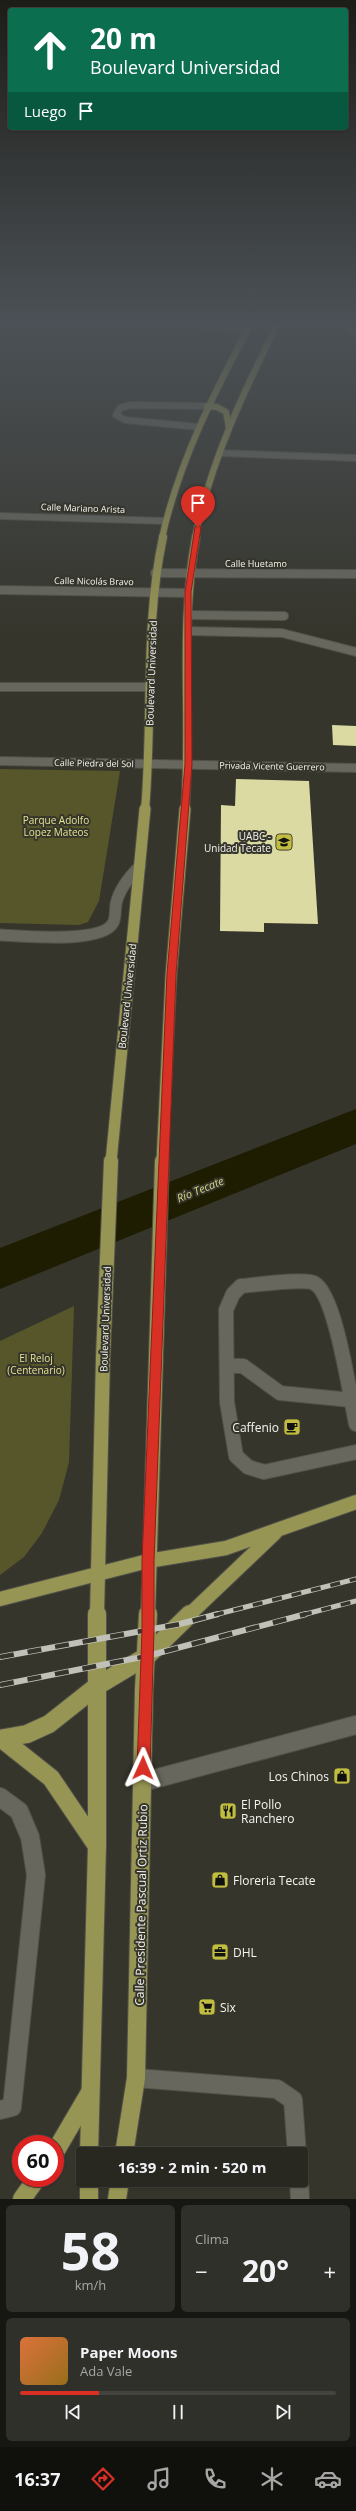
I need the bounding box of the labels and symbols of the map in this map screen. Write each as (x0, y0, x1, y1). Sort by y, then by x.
pin (181, 486, 215, 527)
street label: Calle Mariano Arista (41, 500, 125, 516)
street label: Calle Huetamo (225, 557, 287, 570)
street label: Calle Nicolás Bravo (54, 574, 134, 588)
street label: Boulevard Universidad (142, 620, 160, 726)
street label: Calle Piedra del Sol (54, 756, 134, 770)
street label: Privada Vicente Guerrero (219, 759, 325, 773)
park label: Parque Adolfo Lopez Mateos (23, 813, 89, 839)
place label: UABC - Unidad Tecate (204, 829, 271, 855)
school or university icon: UABC - Unidad Tecate (274, 832, 294, 852)
street label: Boulevard Universidad (115, 943, 139, 1049)
water label: Río Tecate (174, 1173, 226, 1205)
street label: Boulevard Universidad (96, 1266, 114, 1372)
park label: El Reloj (Centenario) (7, 1351, 65, 1377)
cafe icon: Caffenio (282, 1417, 302, 1437)
place label: Caffenio (232, 1419, 279, 1436)
position arrow (122, 1747, 164, 1789)
shop icon: Los Chinos (332, 1766, 352, 1786)
place label: Los Chinos (268, 1768, 329, 1785)
place label: El Pollo Ranchero (241, 1796, 294, 1827)
restaurant icon: El Pollo Ranchero (218, 1801, 238, 1821)
street label: Calle Presidente Pascual Ortiz Rubio (131, 1804, 151, 2006)
shop icon: Floreria Tecate (210, 1870, 230, 1890)
place label: Floreria Tecate (233, 1872, 316, 1889)
office icon: DHL (210, 1942, 230, 1962)
place label: DHL (233, 1944, 257, 1961)
supermarket icon: Six (197, 1997, 217, 2017)
place label: Six (220, 1999, 237, 2016)
speed limit sign: 60 (12, 2135, 64, 2187)

